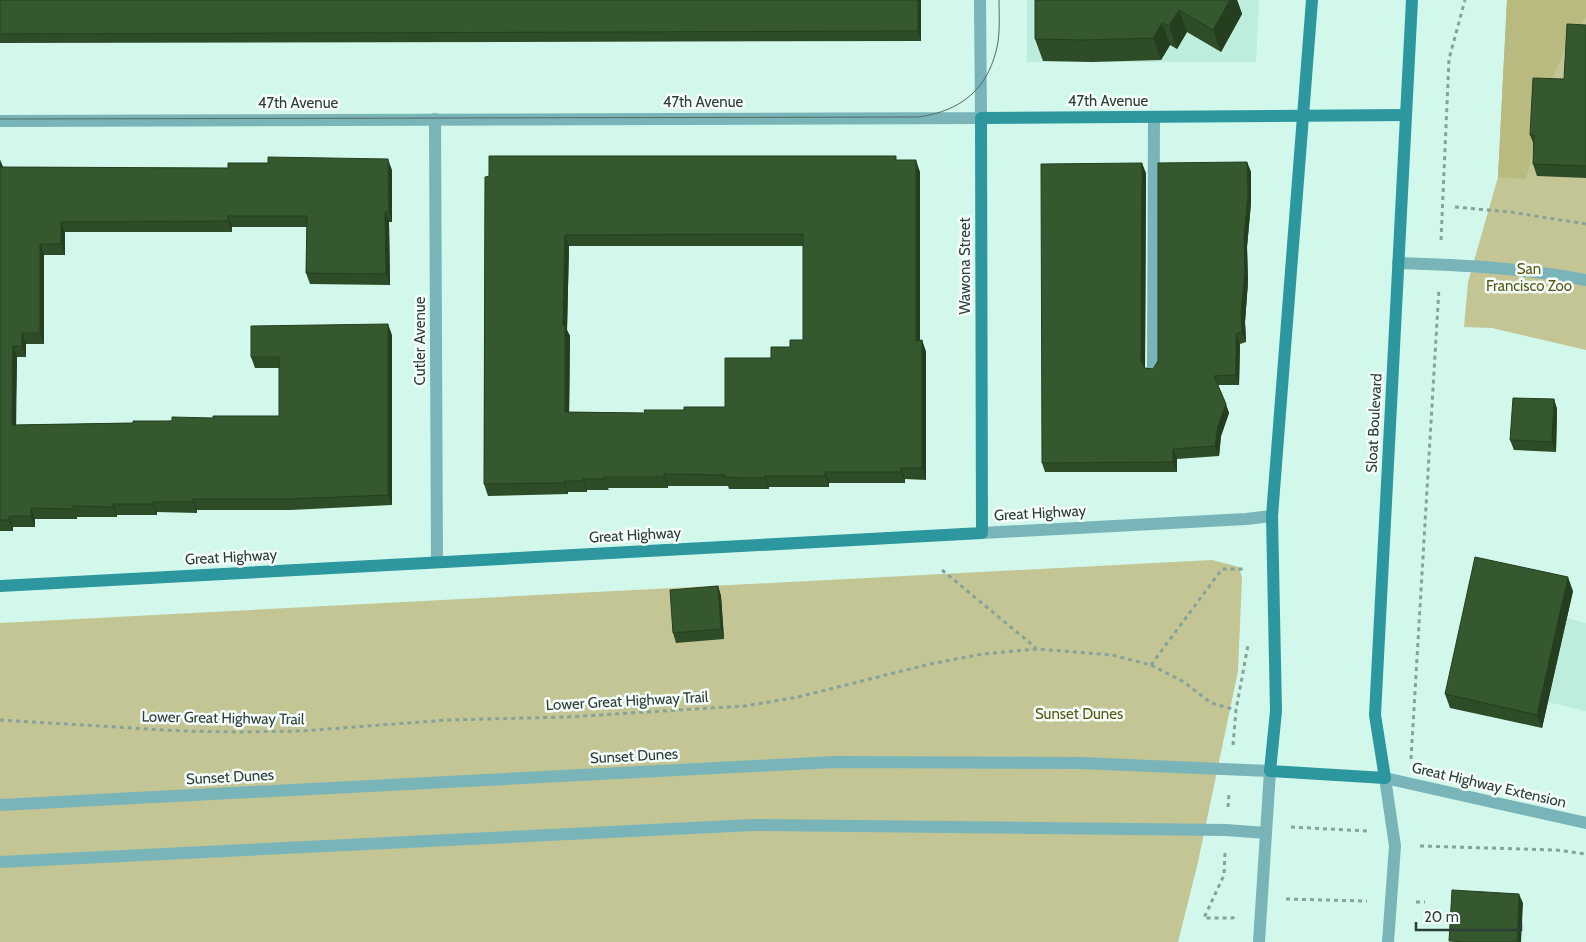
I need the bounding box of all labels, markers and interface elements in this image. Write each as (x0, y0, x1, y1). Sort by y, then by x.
street label: 47th Avenue (1068, 92, 1148, 110)
street label: 47th Avenue (663, 93, 743, 111)
street label: 47th Avenue (258, 94, 338, 112)
street label: Wawona Street (956, 217, 974, 315)
park label: San Francisco Zoo (1486, 260, 1572, 295)
street label: Cutler Avenue (411, 296, 429, 385)
street label: Sloat Boulevard (1362, 373, 1386, 473)
street label: Great Highway (994, 502, 1087, 524)
street label: Great Highway (589, 524, 682, 546)
street label: Great Highway (185, 546, 278, 568)
street label: Lower Great Highway Trail (545, 688, 709, 714)
park label: Sunset Dunes (1035, 705, 1123, 723)
street label: Lower Great Highway Trail (141, 708, 305, 728)
street label: Sunset Dunes (589, 745, 679, 767)
street label: Great Highway Extension (1410, 758, 1568, 812)
street label: Sunset Dunes (185, 766, 275, 788)
scale bar (1416, 900, 1521, 932)
text: 20 m (1424, 908, 1459, 926)

